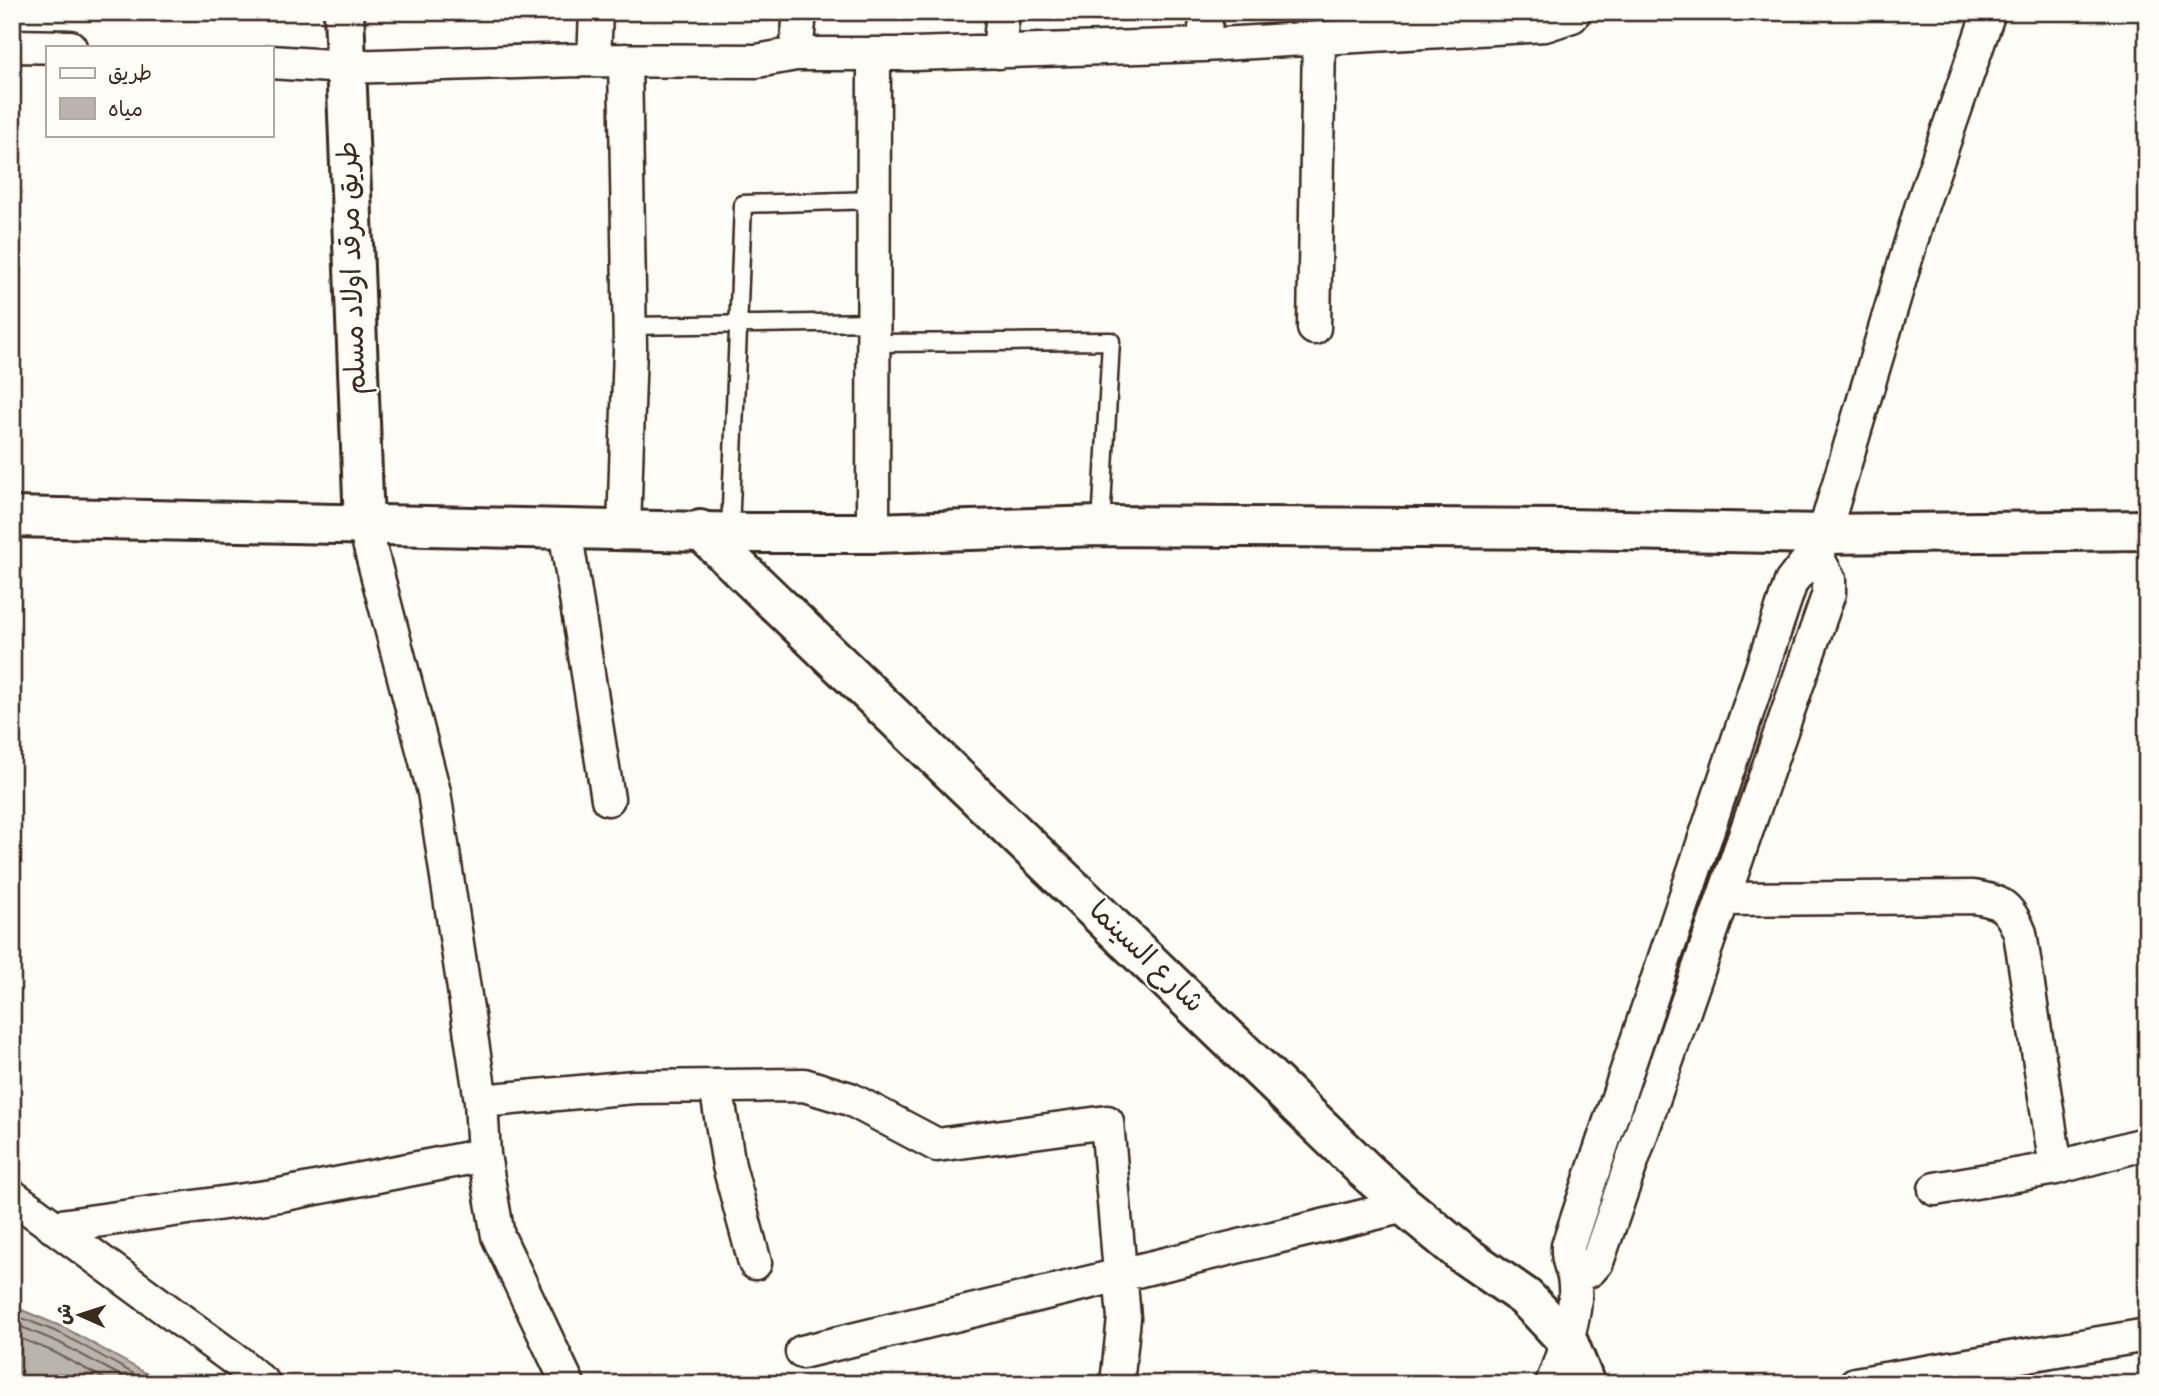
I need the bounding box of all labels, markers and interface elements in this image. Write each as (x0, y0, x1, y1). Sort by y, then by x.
legend (46, 46, 273, 136)
text: طريق (108, 60, 152, 90)
text: مياه (108, 96, 143, 126)
street label: طريق مرقد اولاد مسلم (329, 141, 379, 395)
street label: شارع السينما (1078, 892, 1212, 1024)
north arrow (46, 1280, 116, 1350)
text: ش (51, 1303, 80, 1325)

